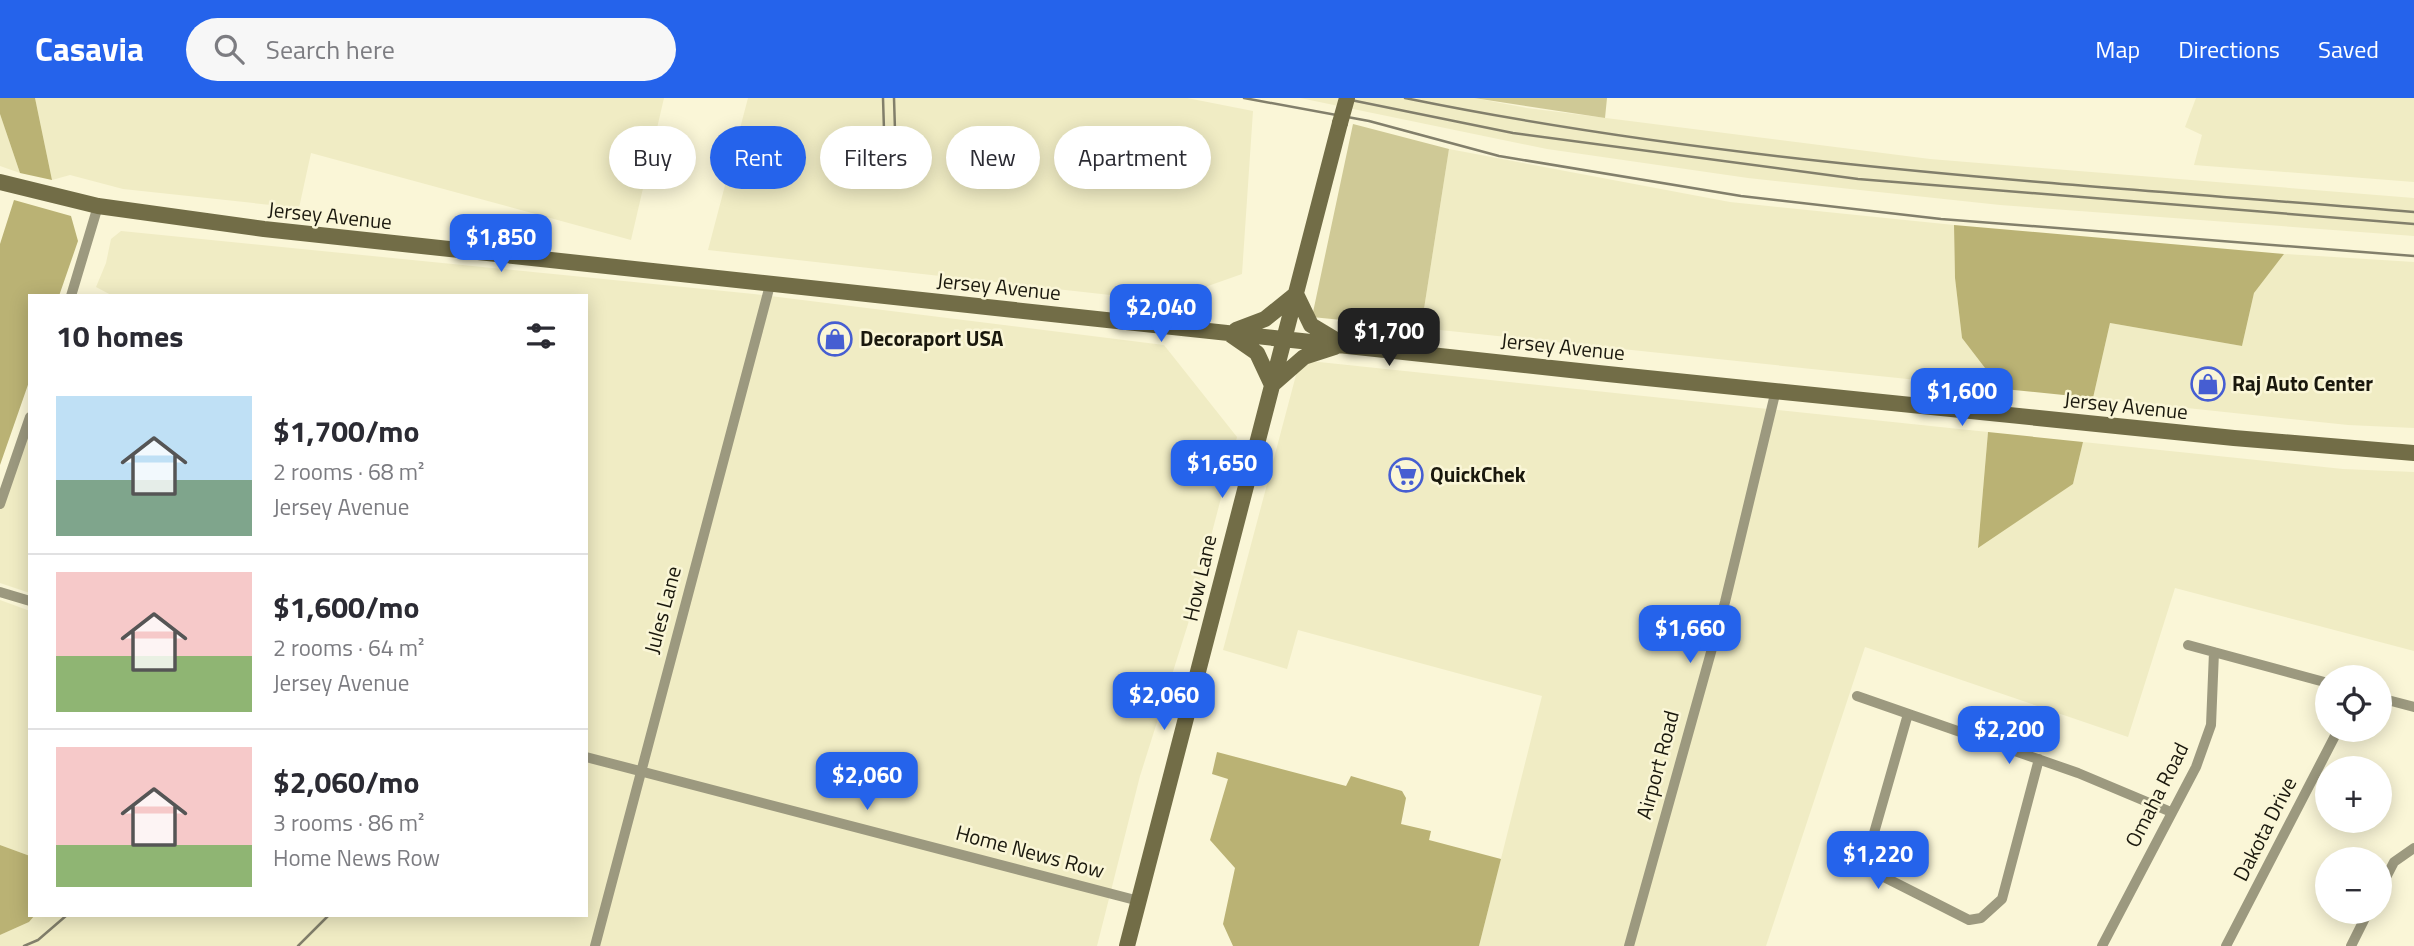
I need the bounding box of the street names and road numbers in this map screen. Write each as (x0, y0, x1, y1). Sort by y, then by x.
street label: Jersey Avenue (267, 193, 394, 237)
street label: Jersey Avenue (936, 264, 1063, 308)
street label: Jersey Avenue (1500, 324, 1627, 368)
street label: Jersey Avenue (2063, 383, 2190, 427)
street label: How Lane (1174, 531, 1225, 624)
street label: Jules Lane (635, 562, 689, 657)
street label: Airport Road (1627, 707, 1687, 823)
street label: Omaha Road (2116, 737, 2196, 853)
street label: Dakota Drive (2224, 771, 2304, 886)
street label: Home News Row (952, 816, 1108, 886)

